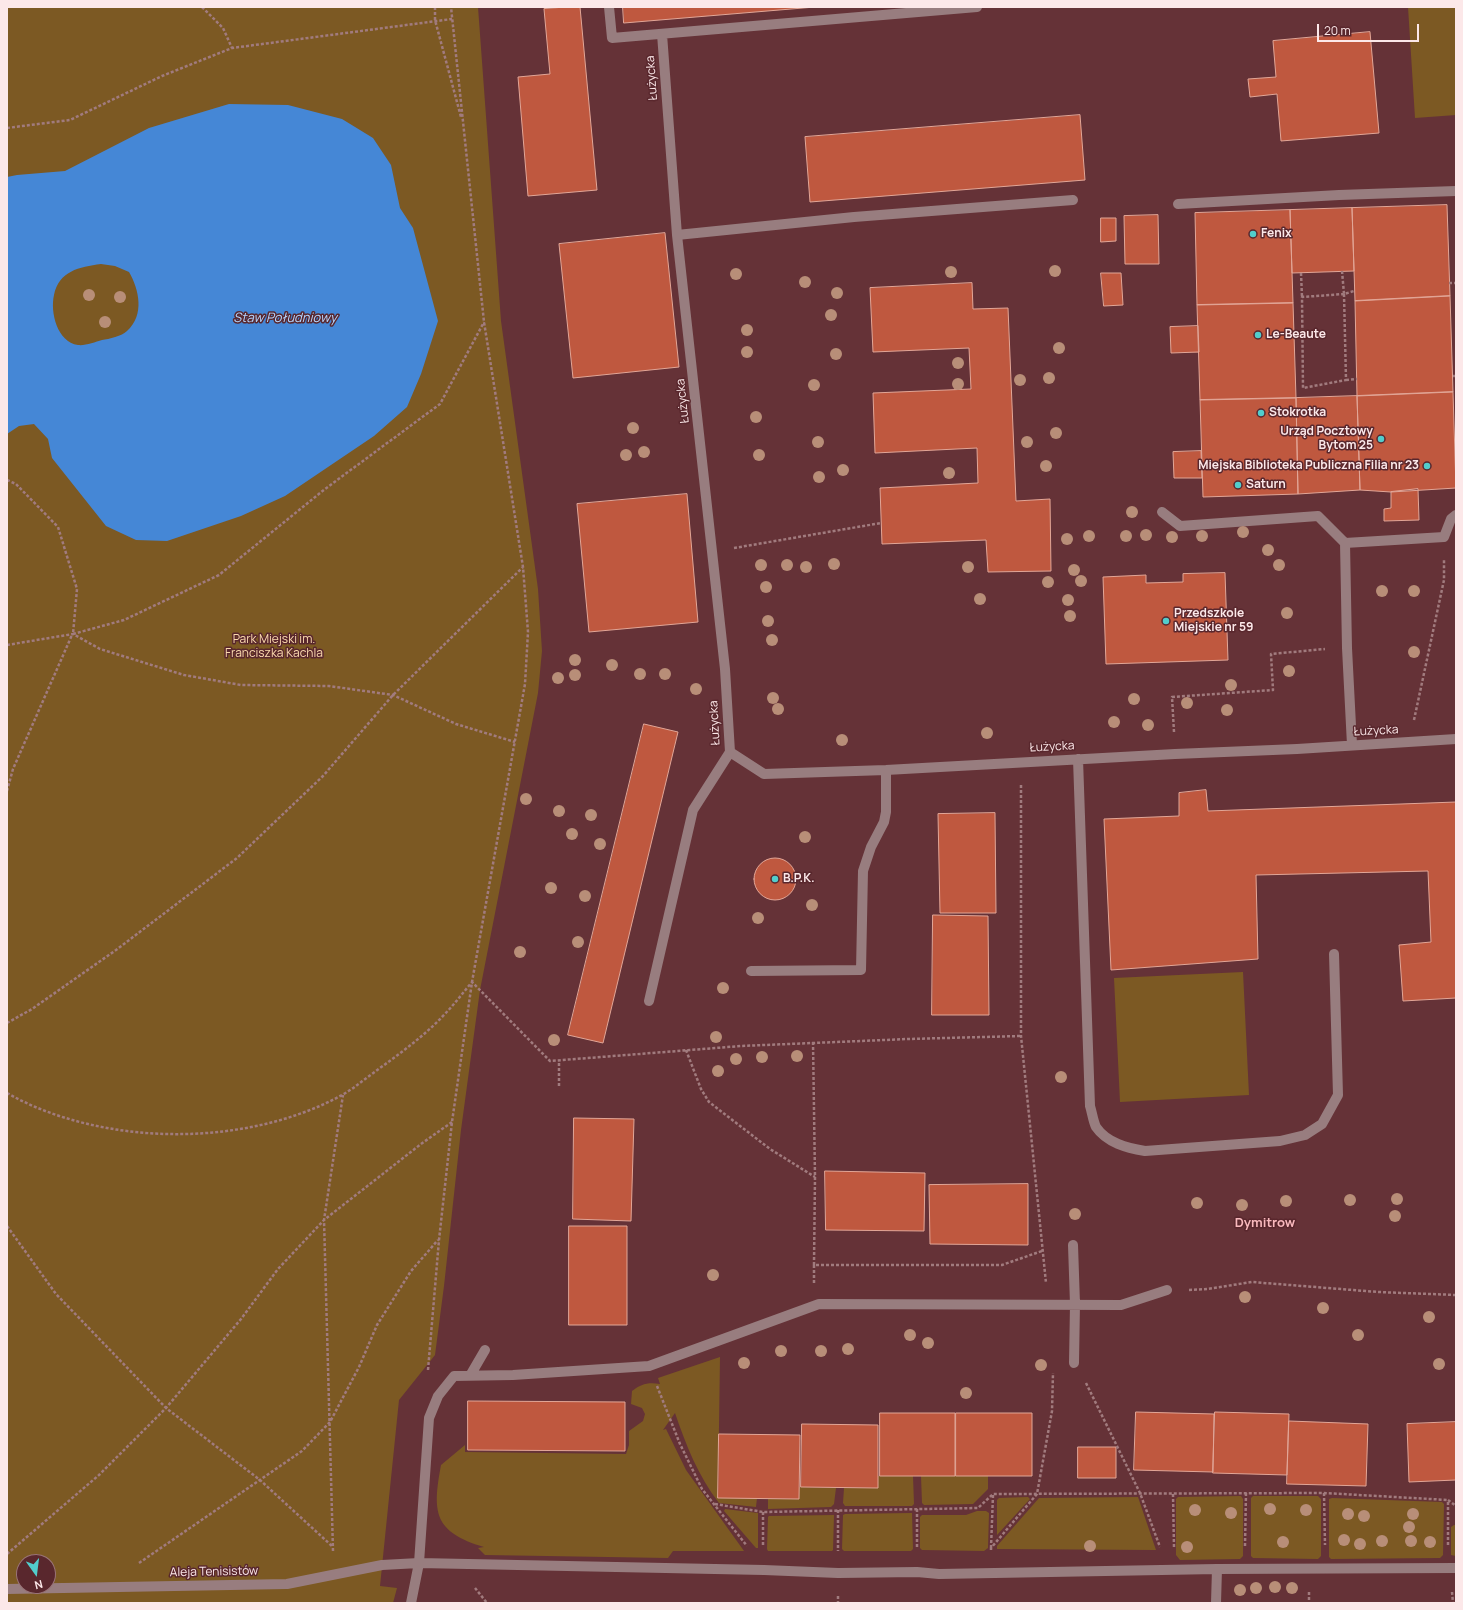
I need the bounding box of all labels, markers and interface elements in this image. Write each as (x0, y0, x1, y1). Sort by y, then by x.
scale bar (1319, 16, 1421, 42)
text: 20 m (1324, 22, 1351, 39)
street label: Łużycka (643, 55, 661, 101)
place label: Fenix (1261, 227, 1292, 241)
marker: Fenix (1248, 229, 1258, 239)
water label: Staw Południowy (233, 310, 337, 326)
place label: Le-Beaute (1266, 328, 1326, 342)
marker: Le-Beaute (1253, 330, 1263, 340)
street label: Łużycka (673, 378, 693, 424)
place label: Stokrotka (1269, 406, 1326, 420)
marker: Stokrotka (1256, 408, 1266, 418)
place label: Urząd Pocztowy Bytom 25 (1280, 425, 1373, 453)
marker: Urząd Pocztowy Bytom 25 (1376, 434, 1386, 444)
place label: Miejska Biblioteka Publiczna Filia nr 23 (1198, 459, 1419, 473)
marker: Miejska Biblioteka Publiczna Filia nr 23 (1422, 461, 1432, 471)
place label: Saturn (1246, 478, 1286, 492)
marker: Saturn (1233, 480, 1243, 490)
place label: Przedszkole Miejskie nr 59 (1174, 607, 1253, 635)
marker: Przedszkole Miejskie nr 59 (1161, 616, 1171, 626)
park label: Park Miejski im. Franciszka Kachla (225, 633, 323, 661)
street label: Łużycka (707, 700, 723, 746)
street label: Łużycka (1353, 723, 1399, 739)
street label: Łużycka (1029, 739, 1075, 755)
place label: B.P.K. (783, 872, 815, 886)
marker: B.P.K. (770, 874, 780, 884)
district label: Dymitrow (1235, 1215, 1295, 1231)
north arrow (16, 1554, 56, 1594)
street label: Aleja Tenisistów (170, 1564, 258, 1580)
text: N (33, 1577, 44, 1593)

